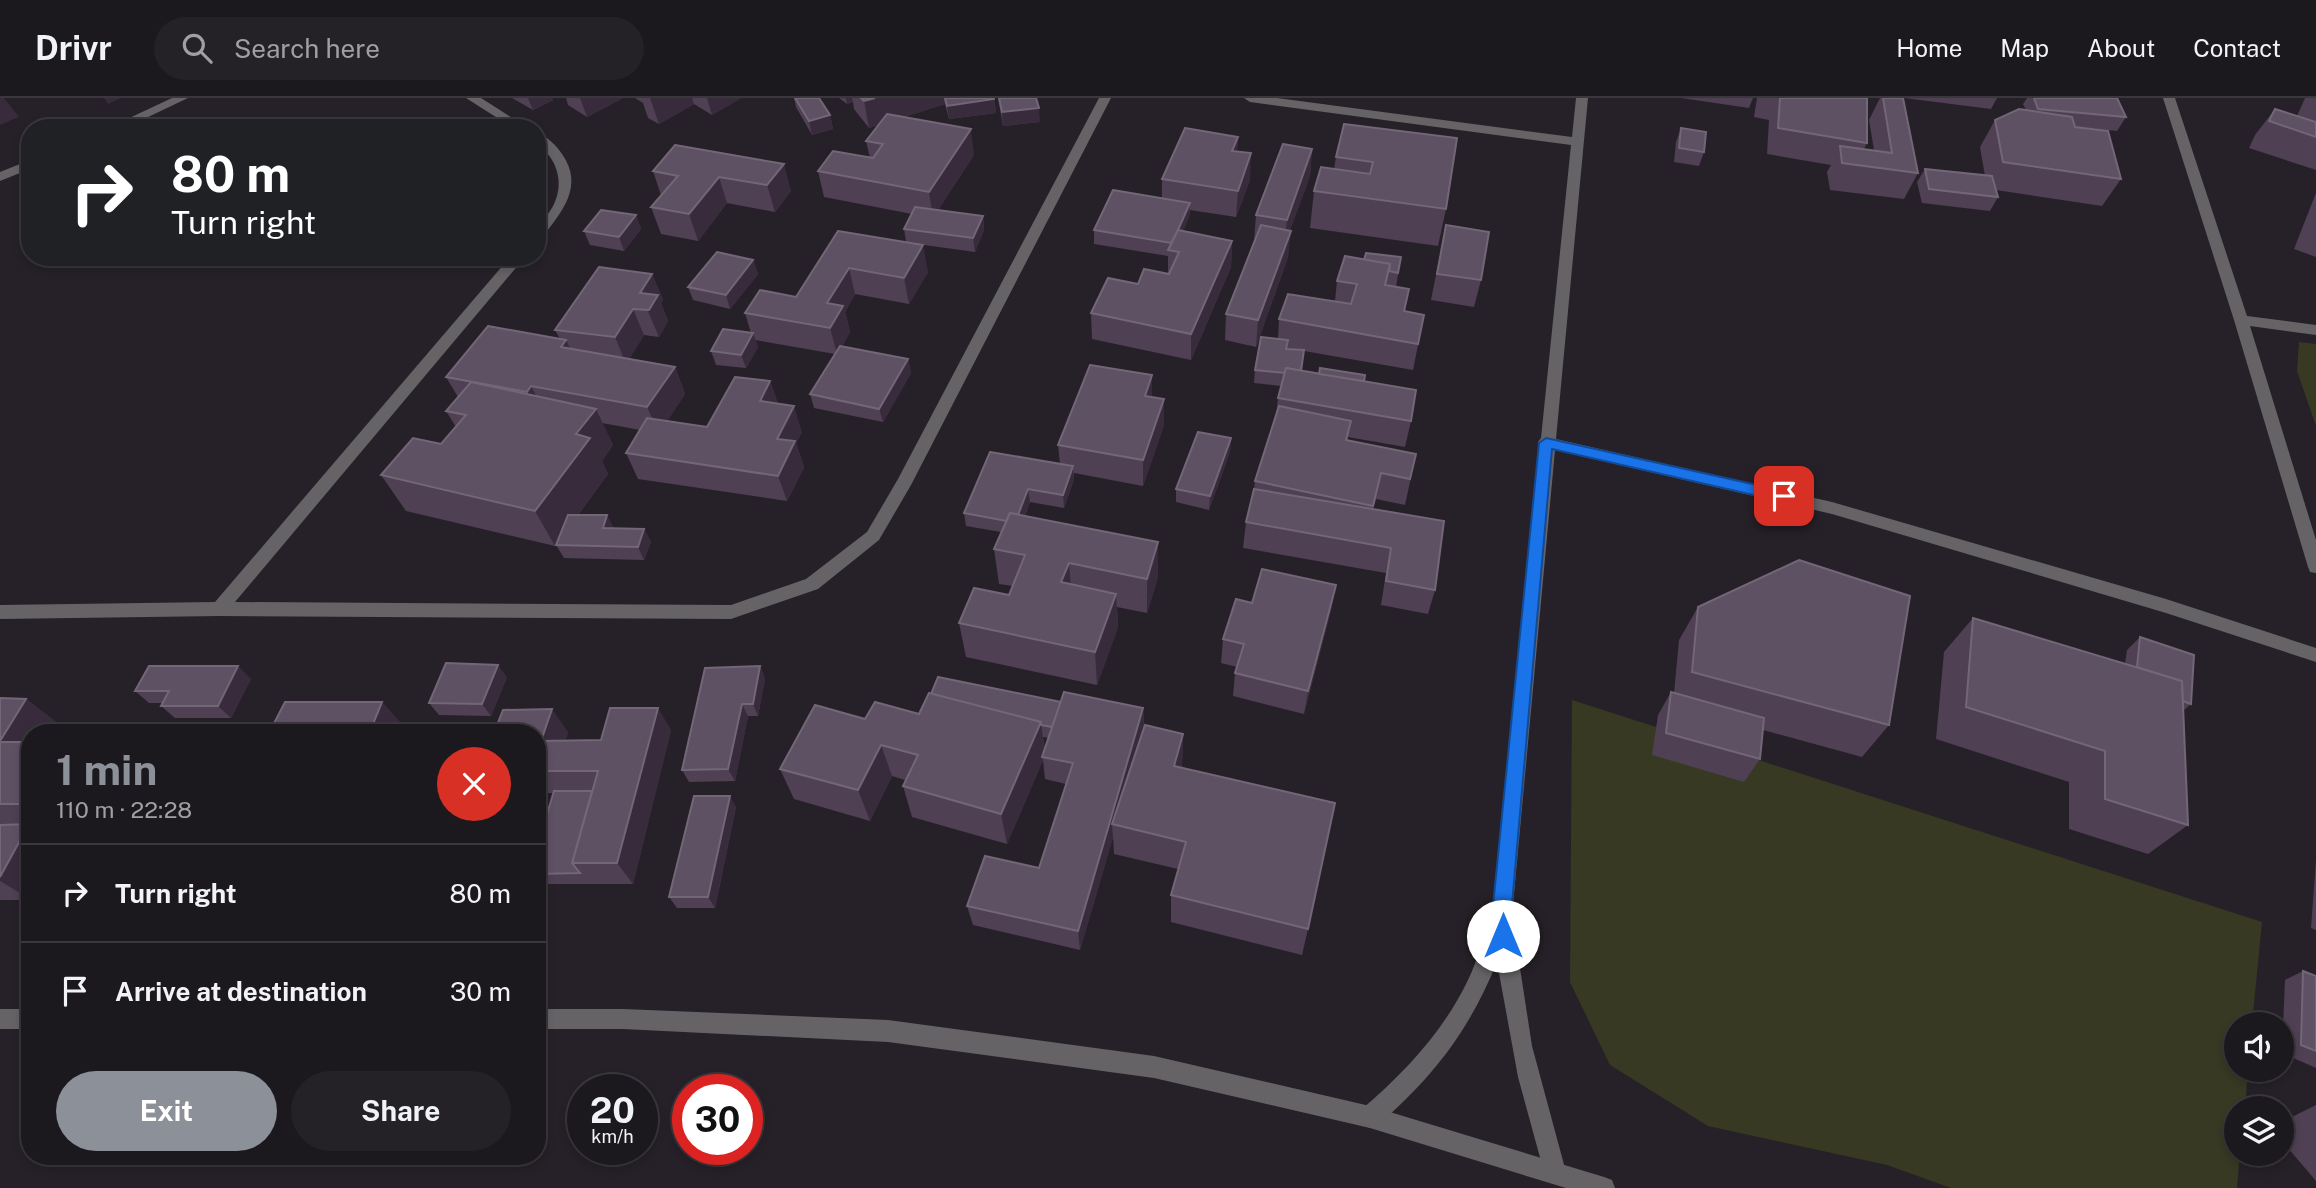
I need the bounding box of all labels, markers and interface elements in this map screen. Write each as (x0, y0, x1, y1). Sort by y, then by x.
search box (154, 17, 644, 80)
text: Drivr (35, 29, 112, 67)
icon: search (178, 29, 216, 67)
text: Search here (234, 33, 380, 64)
text: Home (1896, 34, 1962, 62)
text: Map (2000, 34, 2049, 62)
text: About (2087, 34, 2155, 62)
text: Contact (2193, 34, 2281, 62)
text: 80 m (171, 145, 290, 203)
icon: right (56, 147, 147, 238)
text: Turn right (171, 204, 316, 241)
pin (1754, 466, 1814, 526)
icon: arrive (1765, 477, 1803, 515)
text: 1 min (56, 745, 157, 794)
button: close (437, 747, 511, 821)
text: 110 m · 22:28 (56, 796, 192, 823)
icon: right (56, 874, 94, 912)
text: Turn right (115, 878, 237, 909)
text: 80 m (450, 878, 511, 909)
position arrow (1466, 899, 1540, 973)
icon: arrive (56, 972, 94, 1010)
text: Arrive at destination (115, 976, 367, 1007)
text: 30 m (450, 976, 511, 1007)
map controls (2224, 1012, 2294, 1166)
button: sound (2224, 1012, 2294, 1082)
button: Exit (56, 1071, 277, 1151)
button: Share (291, 1071, 511, 1151)
speed limit sign: 30 (672, 1074, 763, 1165)
text: 20 (590, 1090, 635, 1131)
button: layers (2224, 1096, 2294, 1166)
text: km/h (591, 1126, 634, 1147)

